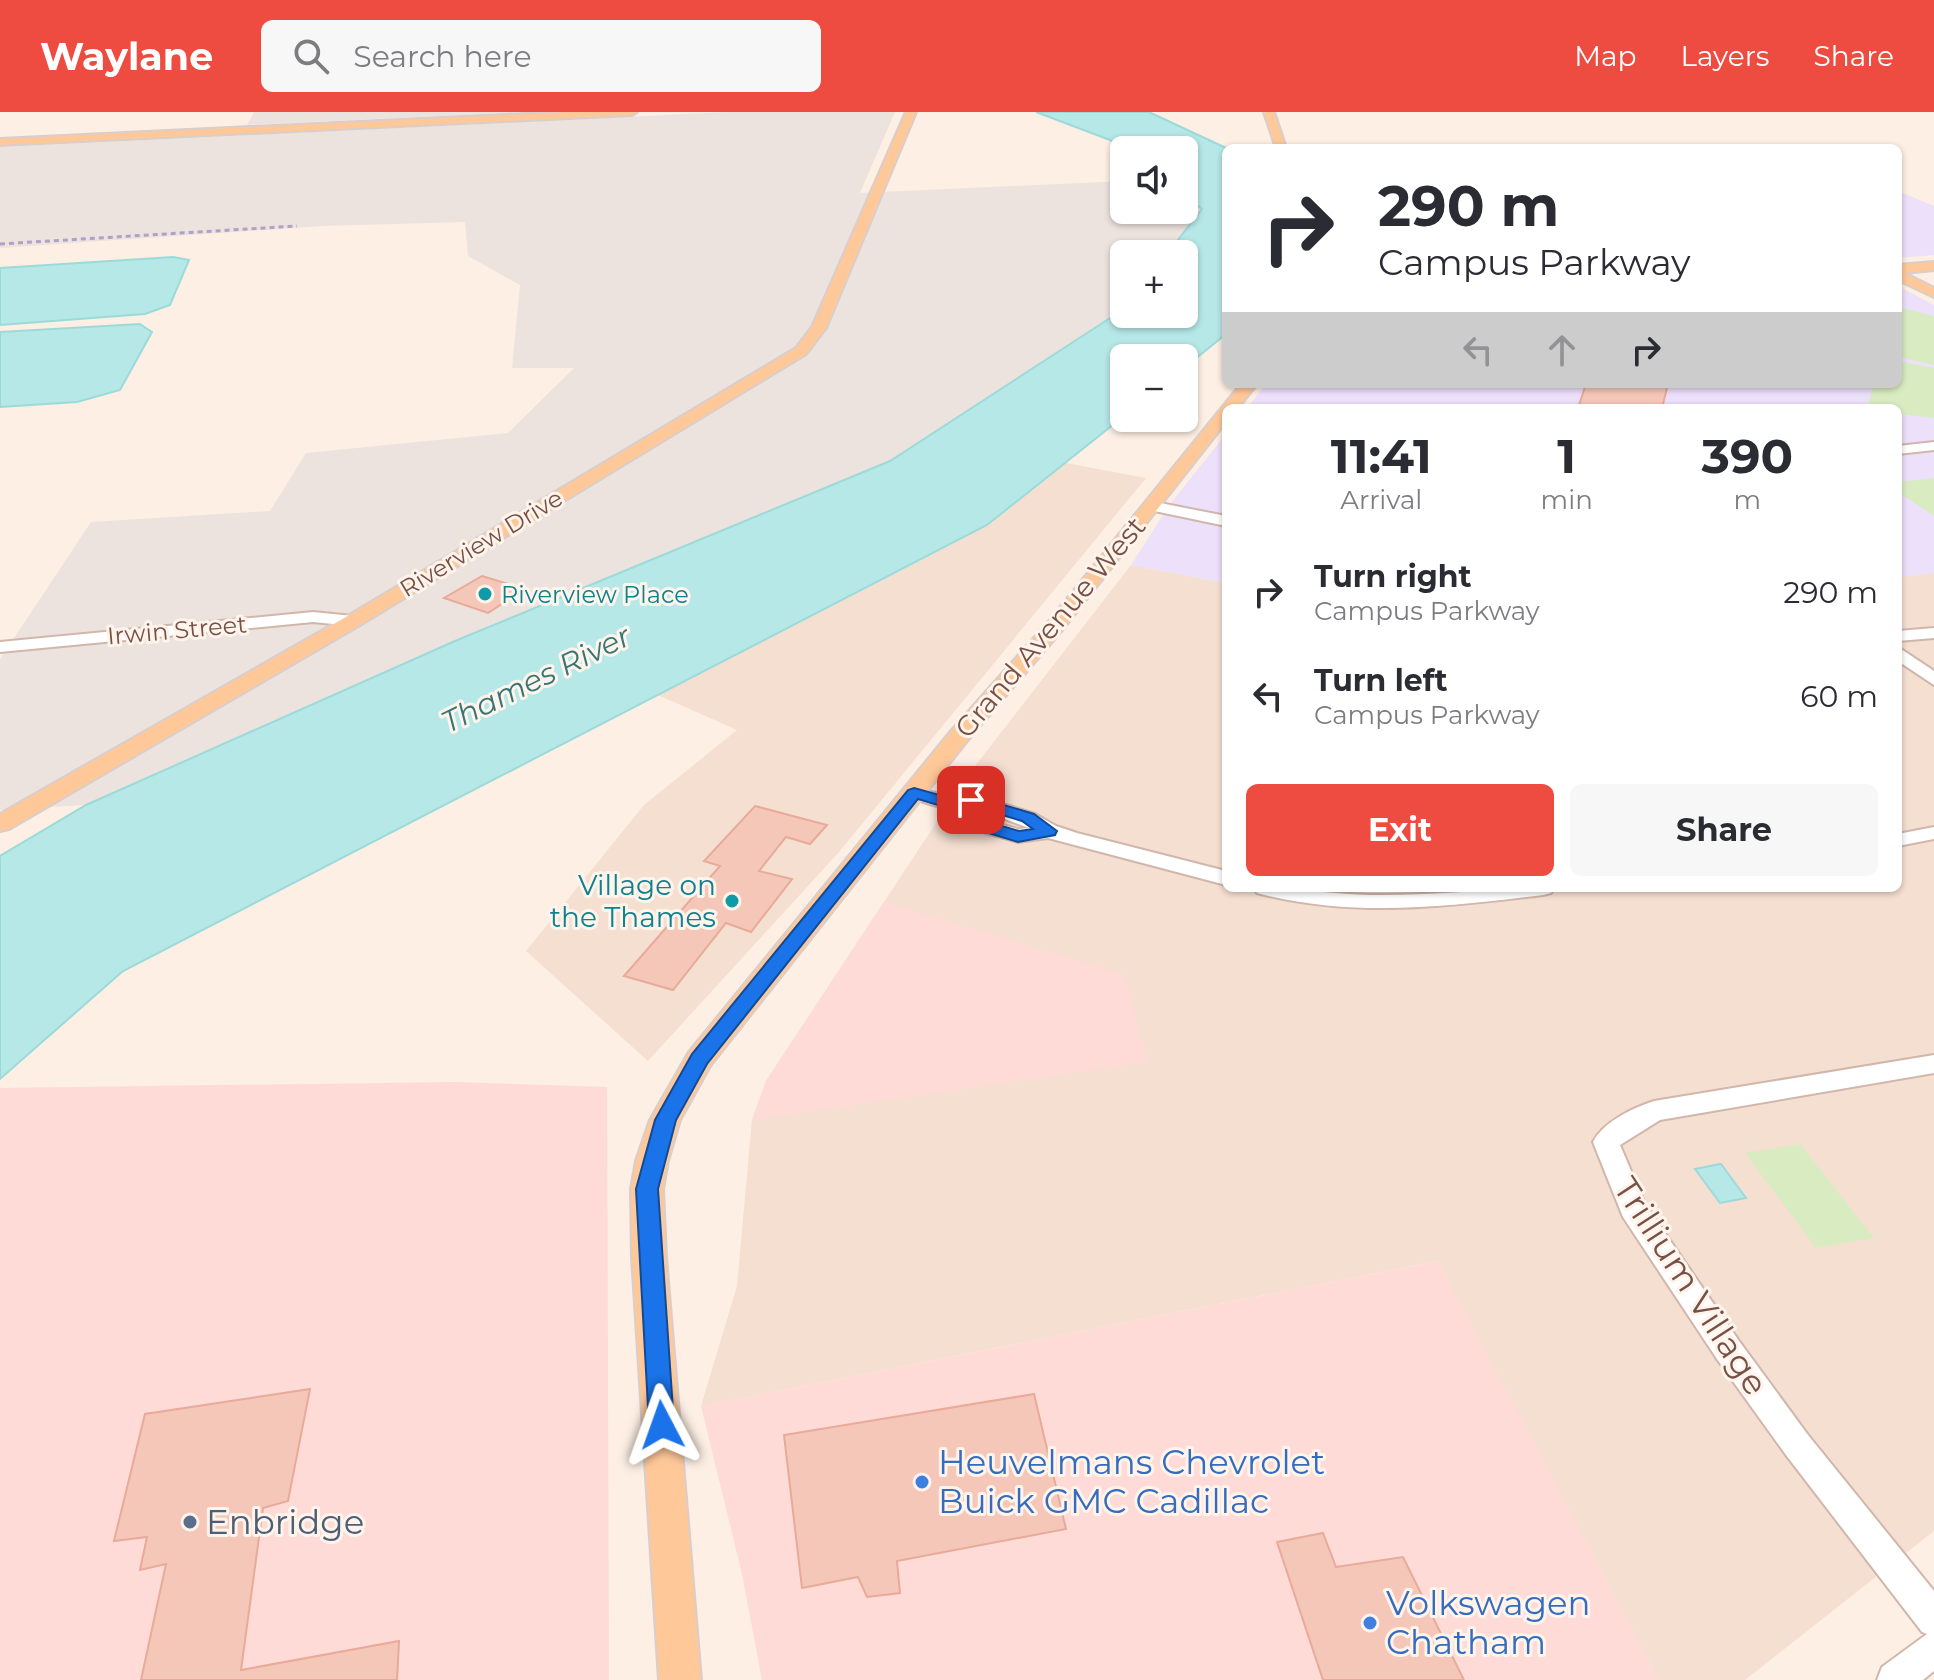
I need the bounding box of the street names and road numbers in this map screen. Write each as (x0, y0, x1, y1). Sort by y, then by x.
street label: Riverview Drive (394, 483, 568, 603)
street label: Grand Avenue West (948, 510, 1152, 744)
street label: Irwin Street (106, 609, 248, 651)
street label: Trillium Village (1605, 1169, 1777, 1403)

